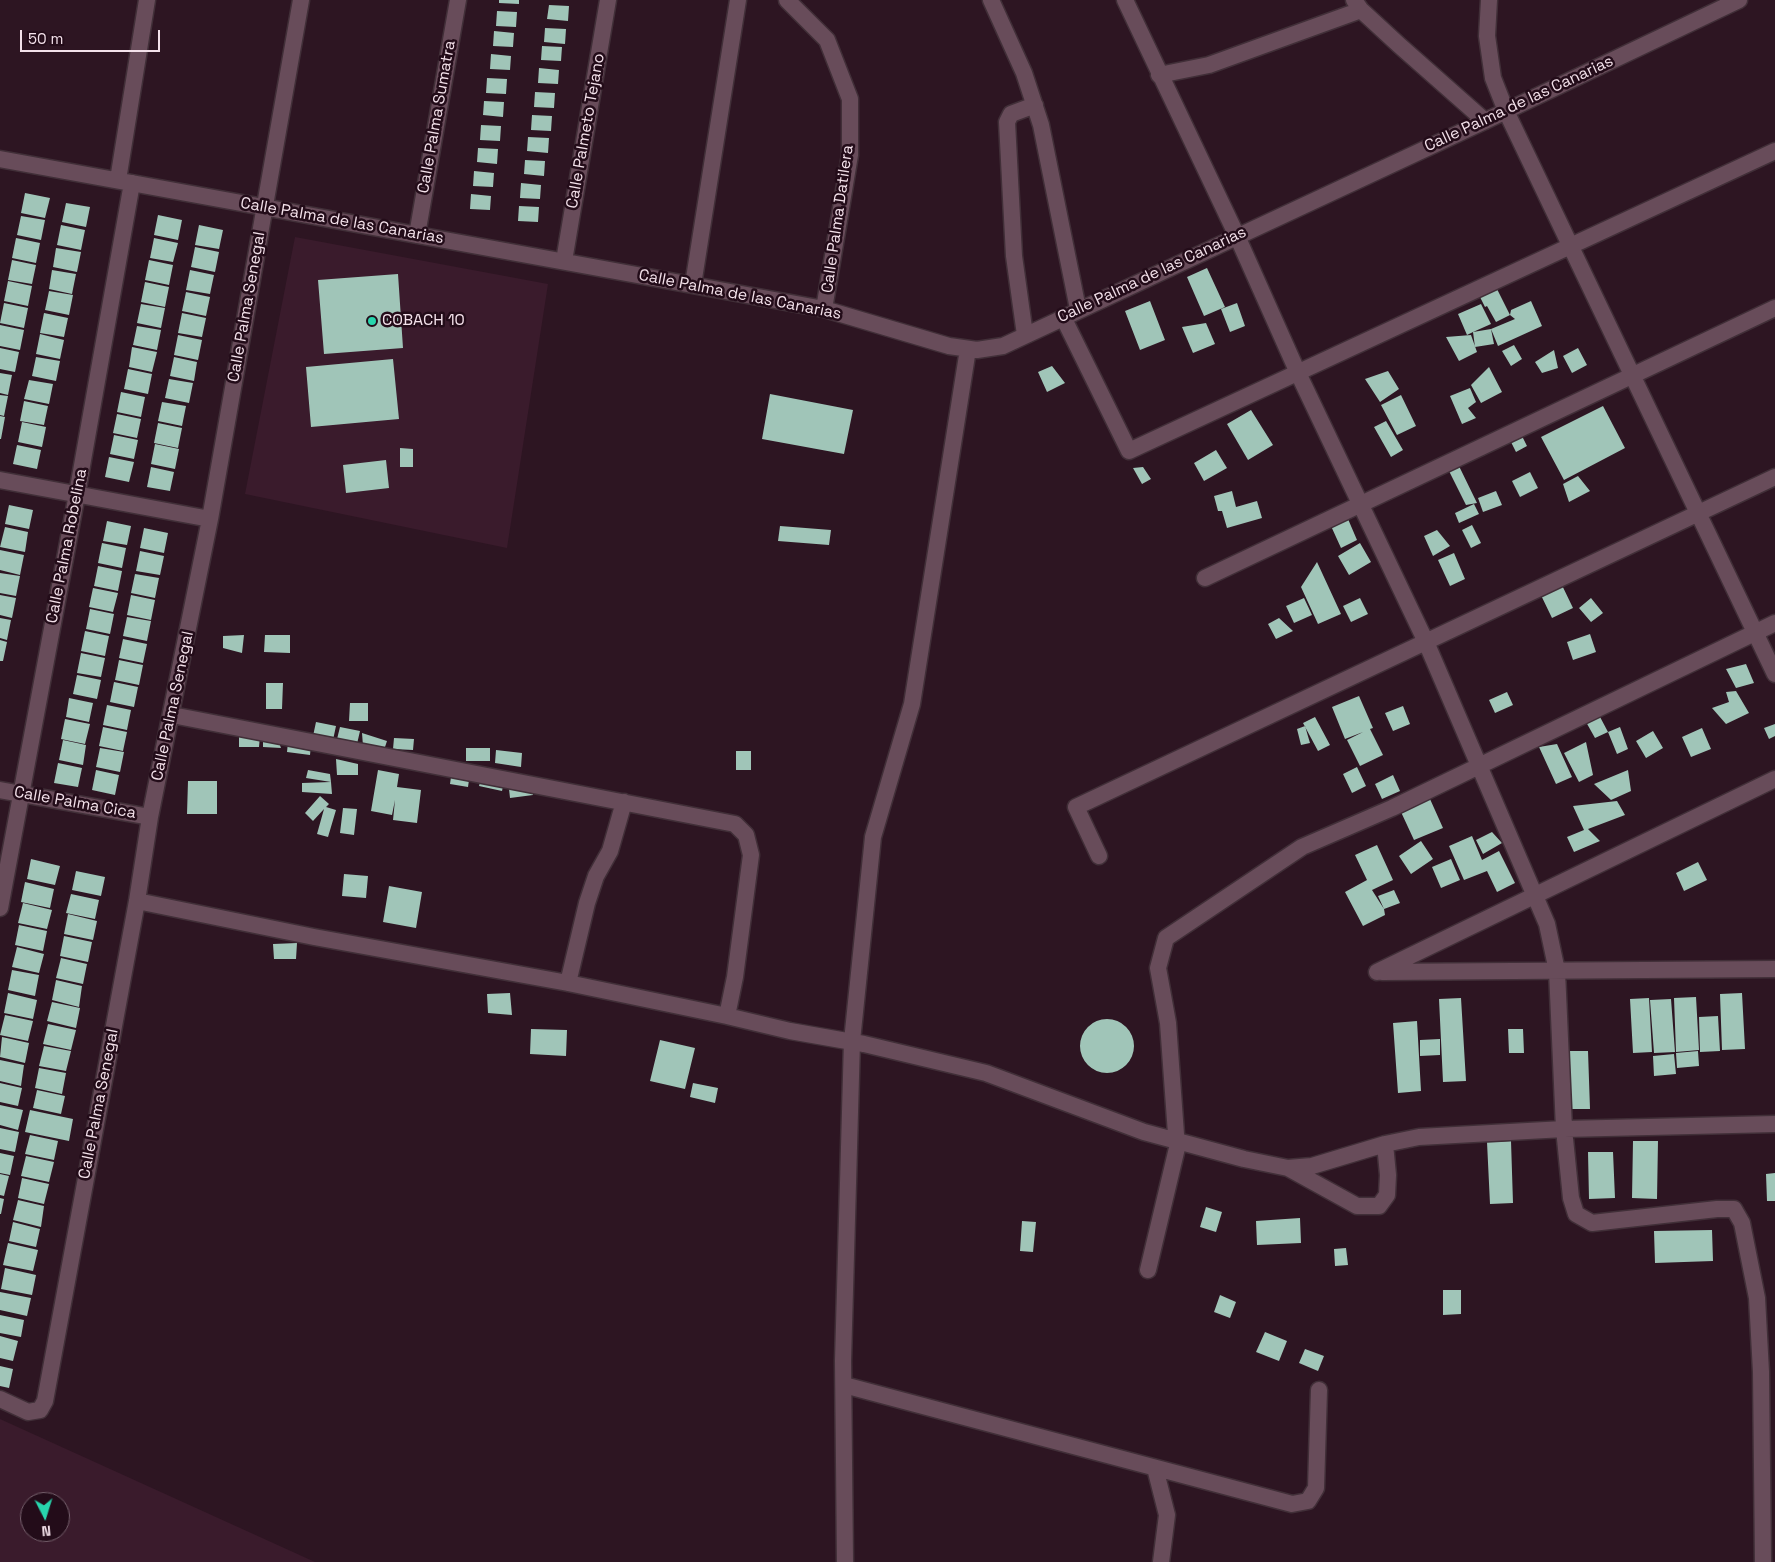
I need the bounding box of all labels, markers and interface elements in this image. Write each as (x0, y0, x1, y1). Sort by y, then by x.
scale bar (22, 20, 162, 52)
text: 50 m (28, 29, 63, 48)
street label: Calle Palma Sumatra (414, 39, 460, 195)
street label: Calle Palmeto Tejano (563, 52, 609, 210)
street label: Calle Palma de las Canarias (1422, 52, 1616, 156)
street label: Calle Palma Datilera (818, 144, 858, 294)
street label: Calle Palma de las Canarias (239, 194, 445, 248)
street label: Calle Palma de las Canarias (1055, 223, 1249, 327)
street label: Calle Palma Senegal (224, 230, 270, 384)
street label: Calle Palma de las Canarias (637, 266, 843, 324)
place label: COBACH 10 (382, 311, 465, 331)
marker: COBACH 10 (366, 315, 378, 327)
street label: Calle Palma Robelina (43, 467, 91, 625)
street label: Calle Palma Senegal (148, 629, 198, 783)
street label: Calle Palma Cica (13, 783, 137, 823)
street label: Calle Palma Senegal (75, 1027, 123, 1181)
north arrow (20, 1492, 70, 1542)
text: N (41, 1522, 52, 1540)

